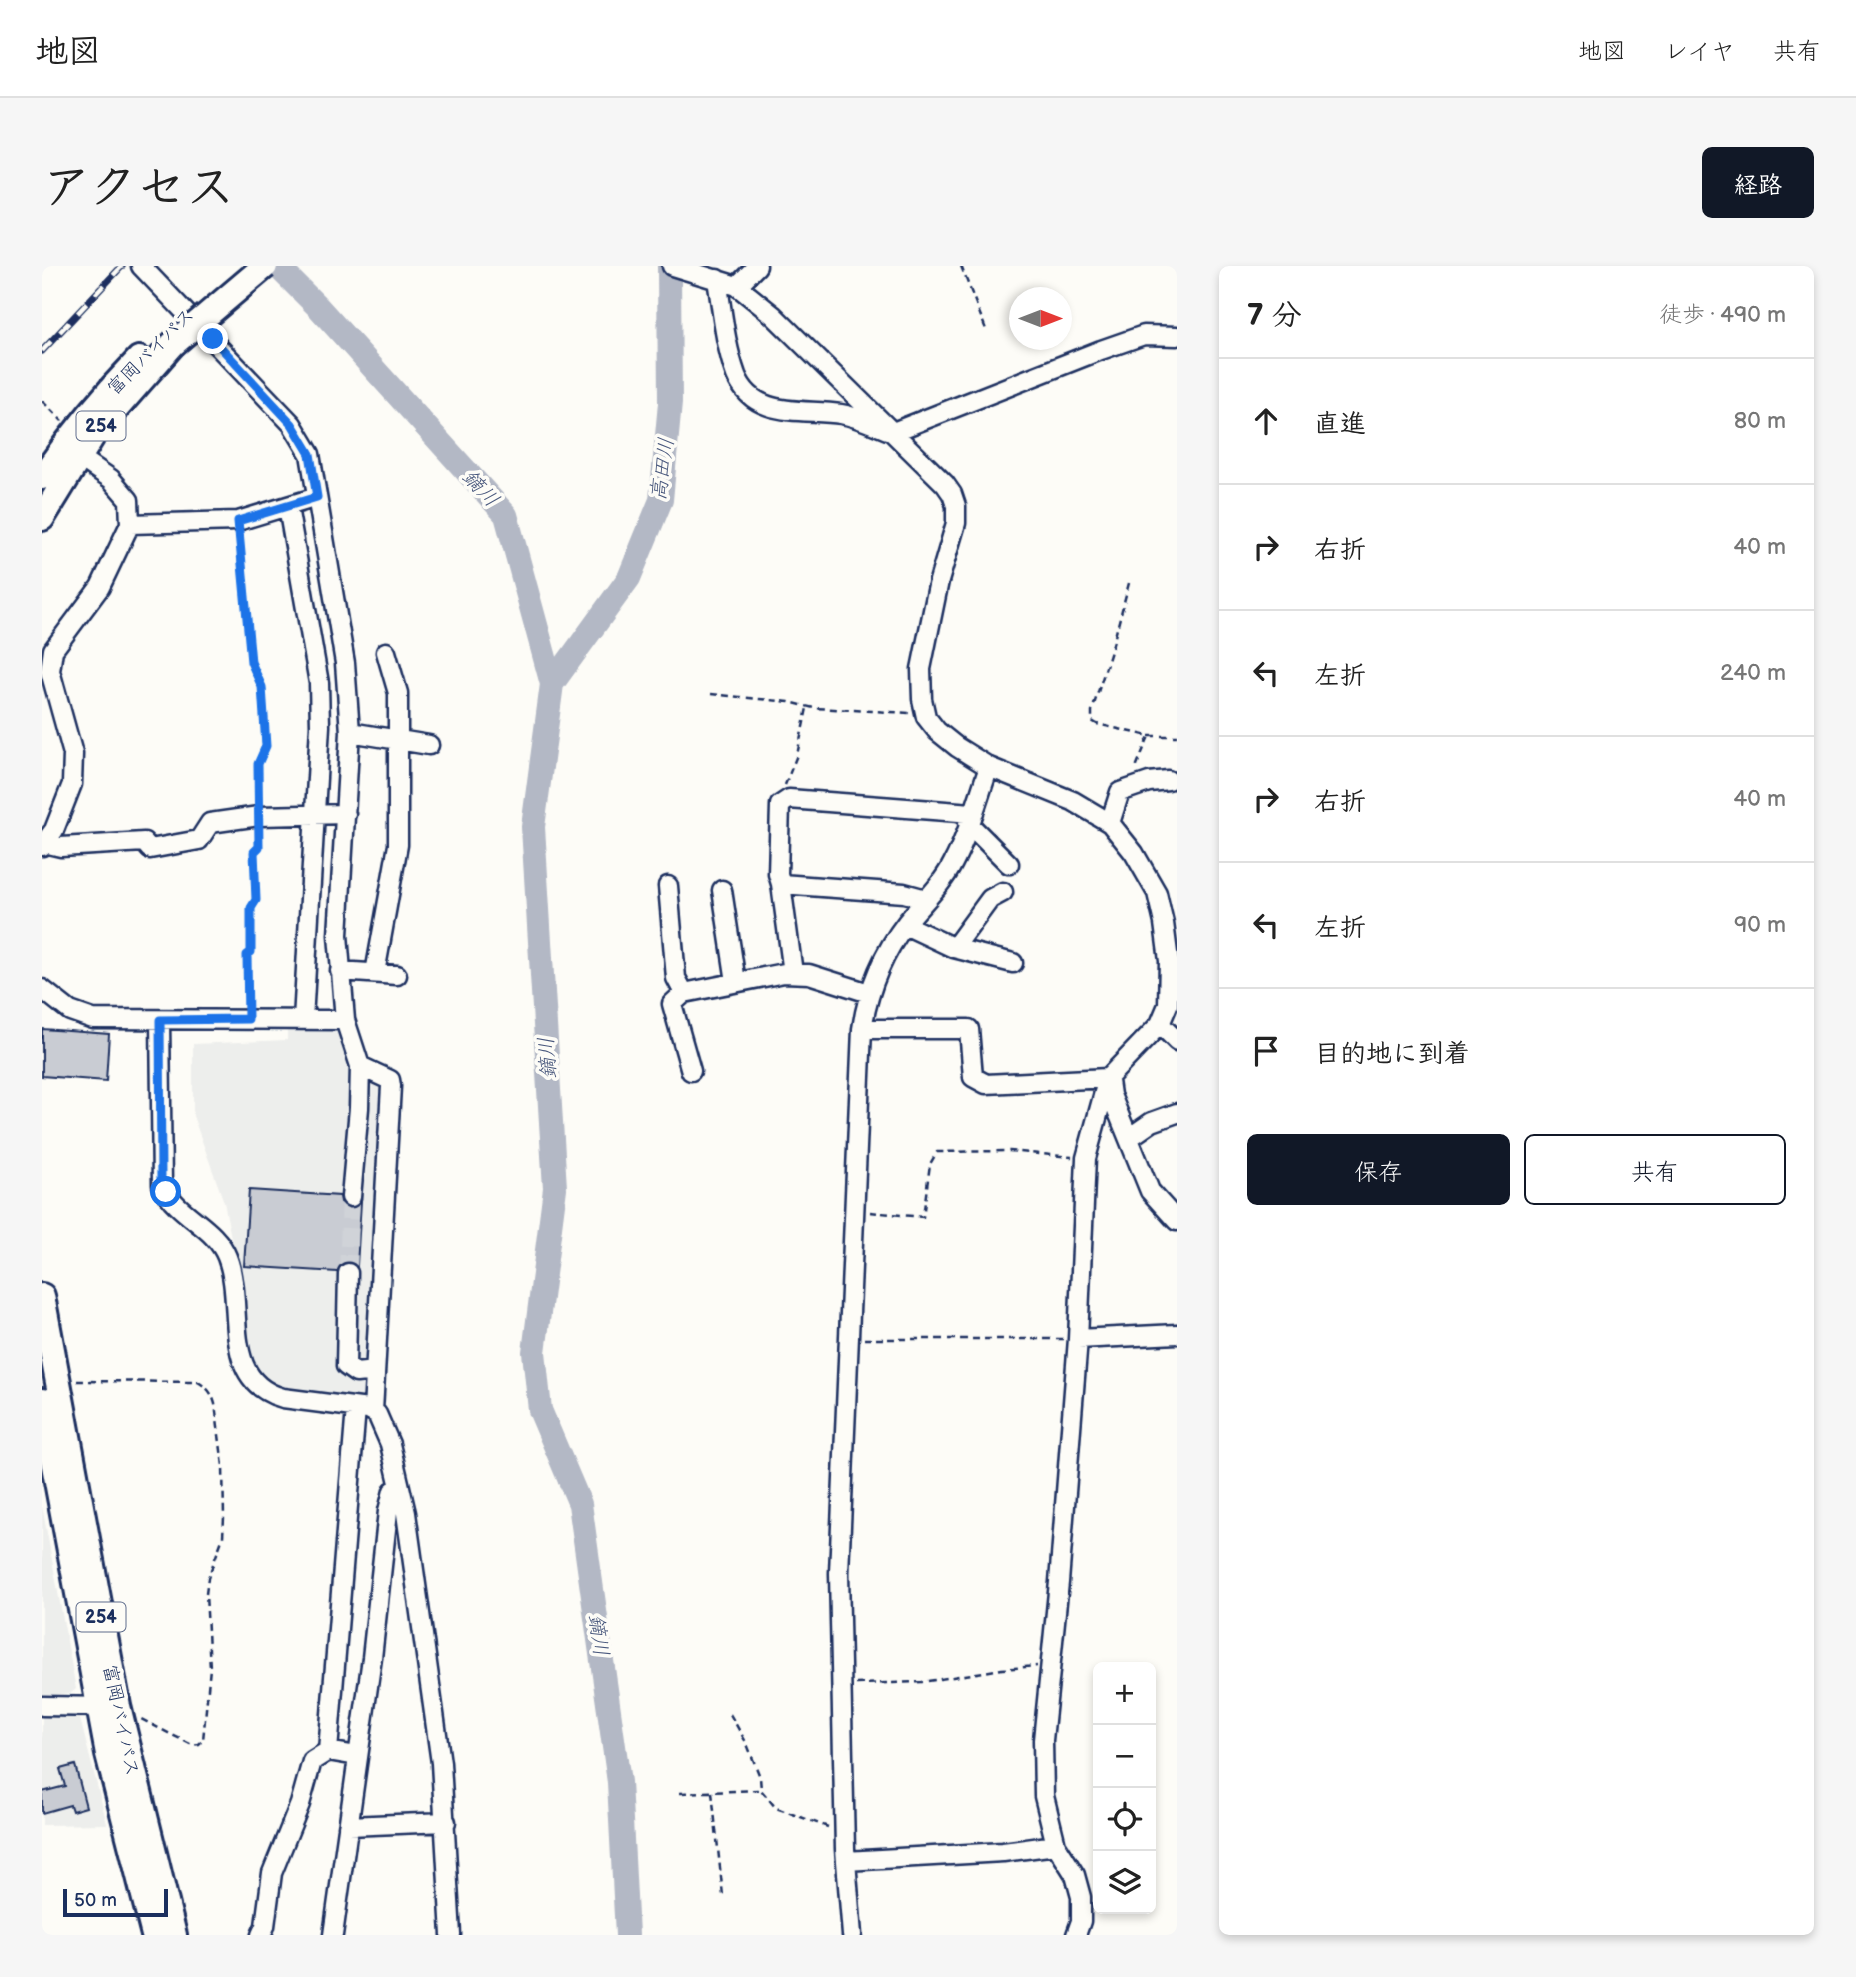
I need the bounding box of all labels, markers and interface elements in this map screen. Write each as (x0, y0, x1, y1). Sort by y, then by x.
text: 地図 (35, 32, 101, 72)
text: 地図 (1578, 37, 1626, 66)
text: レイヤ (1664, 37, 1735, 66)
text: 共有 (1773, 37, 1821, 66)
button: 経路 (1702, 147, 1814, 218)
text: アクセス (42, 159, 235, 218)
north arrow (1009, 287, 1072, 350)
text: 7 分 (1247, 298, 1302, 334)
text: 徒歩 · 490 m (1659, 301, 1786, 329)
street label: 富岡バイパス (103, 304, 199, 400)
route end (197, 323, 228, 354)
icon: ahead (1247, 402, 1285, 440)
text: 80 m (1734, 407, 1786, 435)
text: 直進 (1314, 409, 1366, 440)
road number: 254 (76, 412, 126, 440)
water label: 高田川 (646, 436, 679, 502)
water label: 鏑川 (457, 464, 504, 512)
icon: right (1247, 528, 1285, 566)
text: 40 m (1733, 533, 1786, 561)
text: 右折 (1314, 535, 1366, 566)
icon: left (1247, 654, 1285, 692)
text: 240 m (1720, 659, 1786, 687)
text: 左折 (1314, 661, 1366, 692)
icon: right (1247, 780, 1285, 818)
text: 40 m (1733, 785, 1786, 813)
text: 右折 (1314, 787, 1366, 818)
icon: left (1247, 906, 1285, 944)
text: 90 m (1734, 911, 1786, 939)
text: 左折 (1314, 913, 1366, 944)
icon: arrive (1247, 1032, 1285, 1070)
water label: 鏑川 (534, 1036, 561, 1080)
text: 目的地に到着 (1314, 1039, 1470, 1070)
button: 保存 (1247, 1134, 1510, 1205)
button: 共有 (1524, 1134, 1786, 1205)
route start (150, 1176, 181, 1207)
road number: 254 (76, 1602, 126, 1632)
water label: 鏑川 (583, 1613, 614, 1658)
street label: 富岡バイパス (97, 1662, 144, 1778)
map controls (1093, 1662, 1156, 1914)
button: + (1093, 1662, 1156, 1725)
button: − (1093, 1725, 1156, 1788)
button: locate (1093, 1788, 1156, 1851)
button: layers (1093, 1851, 1156, 1914)
scale bar (63, 1886, 168, 1918)
text: 50 m (74, 1889, 117, 1912)

